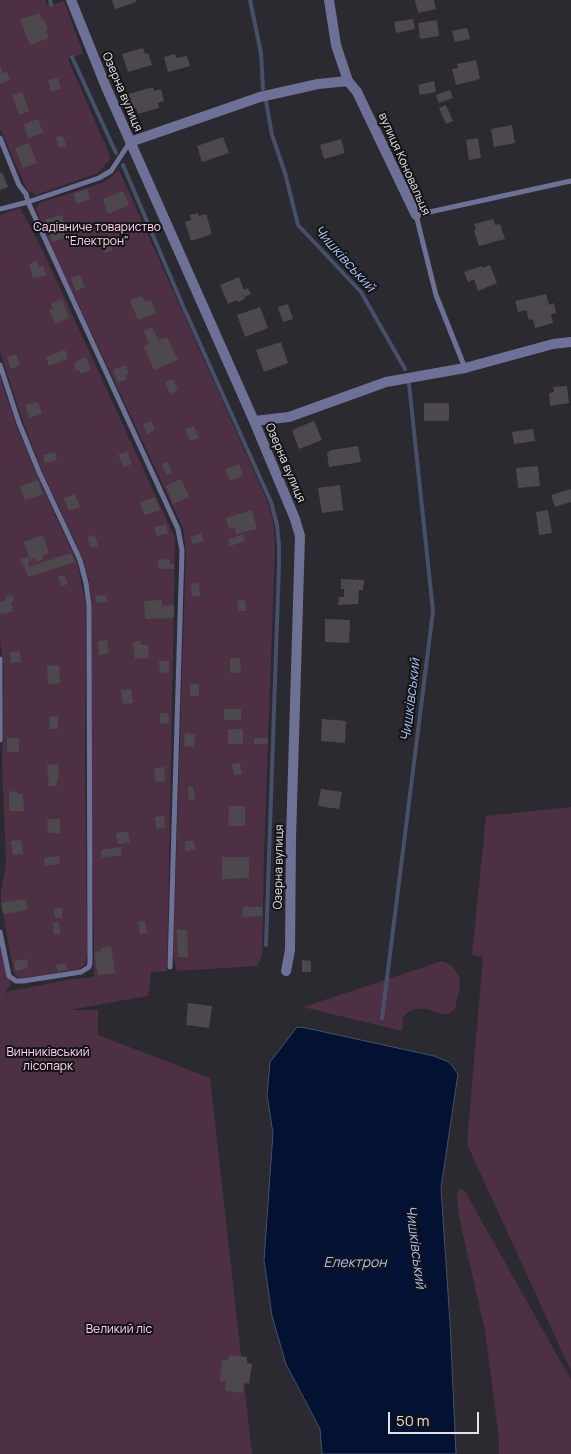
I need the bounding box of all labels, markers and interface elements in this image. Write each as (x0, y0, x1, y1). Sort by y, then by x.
street label: Озерна вулиця (99, 50, 145, 134)
street label: вулиця Коновальця (375, 110, 433, 218)
park label: Садівниче товариство "Електрон" (33, 221, 161, 249)
water label: Чишківський (310, 222, 378, 296)
street label: Озерна вулиця (262, 421, 308, 505)
water label: Чишківський (398, 658, 424, 742)
street label: Озерна вулиця (271, 824, 287, 910)
park label: Винниківський лісопарк (6, 1046, 90, 1074)
water label: Чишківський (402, 1205, 428, 1289)
water label: Електрон (323, 1255, 387, 1271)
park label: Великий ліс (86, 1323, 152, 1337)
scale bar (391, 1402, 482, 1434)
text: 50 m (396, 1410, 430, 1431)

